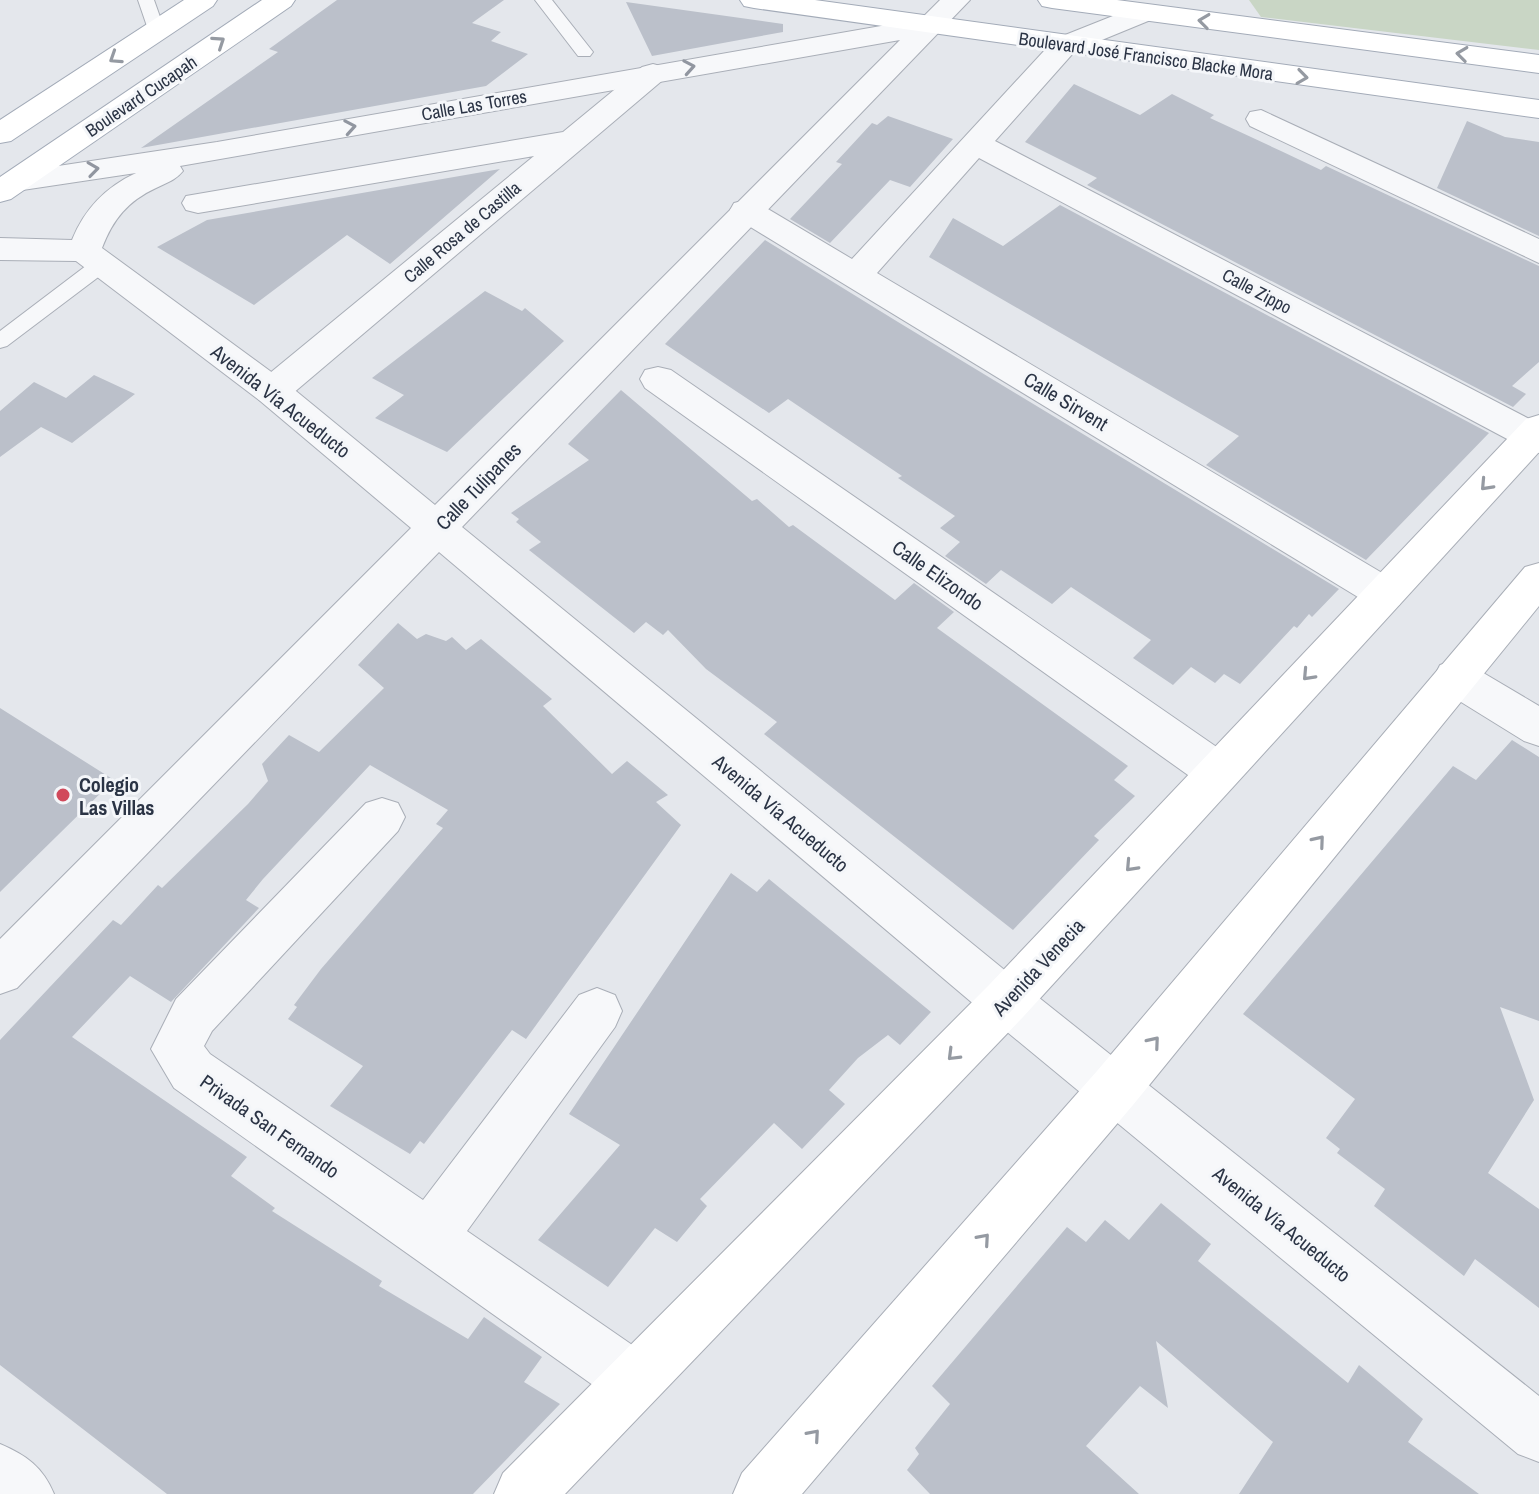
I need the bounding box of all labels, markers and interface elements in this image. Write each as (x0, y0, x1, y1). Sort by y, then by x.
one-way arrow (1197, 13, 1211, 30)
street label: Boulevard José Francisco Blacke Mora (1017, 26, 1275, 86)
one-way arrow (211, 37, 225, 52)
one-way arrow (1455, 46, 1469, 63)
one-way arrow (109, 48, 123, 63)
street label: Boulevard Cucapah (80, 49, 202, 143)
one-way arrow (682, 59, 695, 76)
one-way arrow (1295, 68, 1309, 85)
street label: Calle Las Torres (419, 83, 529, 127)
one-way arrow (343, 120, 357, 137)
one-way arrow (87, 161, 100, 178)
street label: Calle Rosa de Castilla (398, 175, 526, 289)
street label: Calle Zippo (1218, 262, 1296, 320)
street label: Avenida Vía Acueducto (205, 337, 356, 464)
street label: Calle Sirvent (1019, 365, 1114, 437)
street label: Calle Tulipanes (429, 436, 527, 536)
one-way arrow (1480, 476, 1495, 490)
street label: Calle Elizondo (887, 534, 989, 616)
one-way arrow (1303, 666, 1318, 680)
street label: Avenida Vía Acueducto (706, 747, 855, 878)
place label: Colegio Las Villas (79, 771, 154, 821)
marker: Colegio Las Villas (54, 786, 72, 804)
one-way arrow (1310, 836, 1324, 851)
one-way arrow (1127, 856, 1141, 871)
street label: Avenida Venecia (985, 913, 1090, 1022)
one-way arrow (1144, 1036, 1159, 1051)
one-way arrow (948, 1046, 963, 1060)
street label: Privada San Fernando (195, 1068, 345, 1184)
street label: Avenida Vía Acueducto (1207, 1159, 1357, 1288)
one-way arrow (974, 1233, 989, 1248)
one-way arrow (804, 1430, 819, 1445)

